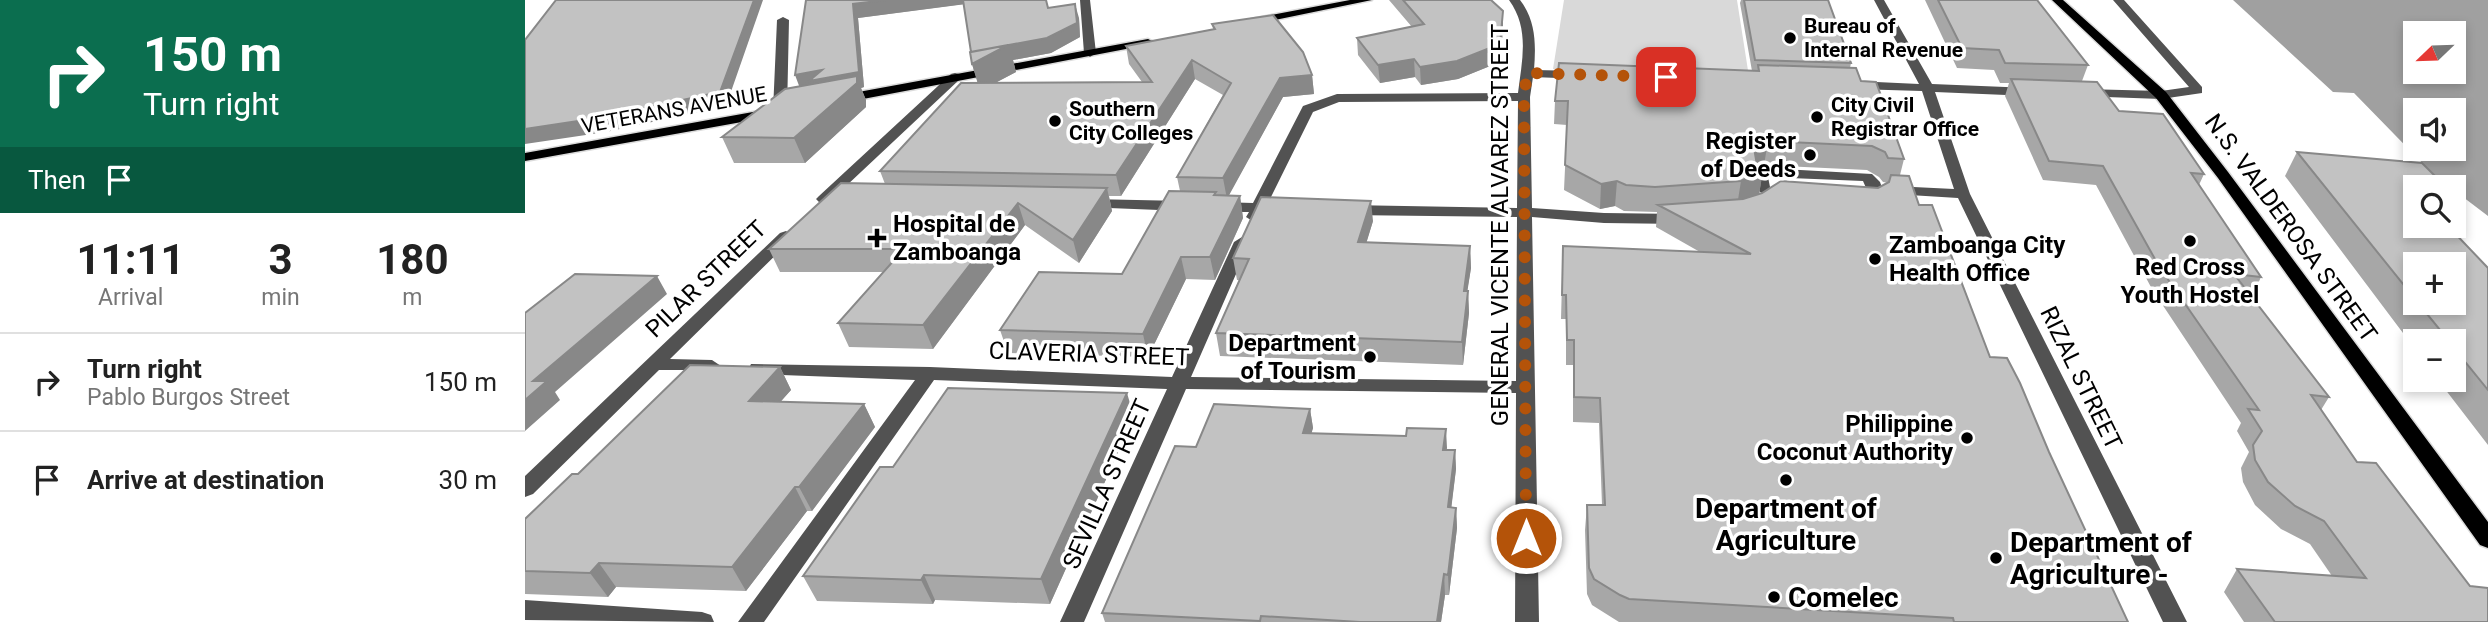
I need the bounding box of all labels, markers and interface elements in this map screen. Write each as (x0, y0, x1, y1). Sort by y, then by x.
place label: Bureau of Internal Revenue (1804, 14, 1963, 62)
north arrow (2403, 21, 2466, 84)
map controls (2403, 21, 2466, 392)
street label: GENERAL VICENTE ALVAREZ STREET (1486, 24, 1514, 426)
text: 150 m (143, 26, 282, 83)
icon: right (28, 28, 119, 119)
marker: Bureau of Internal Revenue (1782, 30, 1798, 46)
pin (1636, 47, 1696, 107)
icon: arrive (1647, 58, 1685, 96)
street label: VETERANS AVENUE (579, 82, 769, 138)
text: Turn right (143, 85, 279, 123)
place label: City Civil Registrar Office (1831, 93, 1979, 141)
place label: Southern City Colleges (1069, 97, 1194, 145)
button: sound (2403, 98, 2466, 161)
marker: City Civil Registrar Office (1809, 109, 1825, 125)
street label: N.S. VALDEROSA STREET (2199, 109, 2383, 347)
marker: Southern City Colleges (1047, 113, 1063, 129)
place label: Register of Deeds (1701, 127, 1796, 183)
marker: Register of Deeds (1802, 147, 1818, 163)
icon: arrive (100, 161, 138, 199)
text: Then (28, 165, 86, 195)
button: search (2403, 175, 2466, 238)
place label: Hospital de Zamboanga (893, 210, 1021, 266)
street label: PILAR STREET (640, 215, 772, 343)
marker: Hospital de Zamboanga (867, 228, 887, 248)
place label: Zamboanga City Health Office (1889, 231, 2066, 287)
marker: Red Cross Youth Hostel (2182, 233, 2198, 249)
text: 11:11 (77, 235, 185, 284)
text: 3 (268, 235, 293, 284)
text: 180 (376, 235, 449, 284)
marker: Zamboanga City Health Office (1867, 251, 1883, 267)
button: + (2403, 252, 2466, 315)
place label: Red Cross Youth Hostel (2121, 253, 2259, 309)
text: Arrival (98, 284, 163, 311)
text: min (261, 284, 300, 311)
text: m (402, 284, 422, 311)
street label: RIZAL STREET (2034, 302, 2128, 454)
place label: Department of Tourism (1228, 329, 1356, 385)
button: − (2403, 329, 2466, 392)
street label: CLAVERIA STREET (988, 337, 1190, 371)
marker: Department of Tourism (1362, 349, 1378, 365)
text: Turn right (87, 354, 202, 384)
icon: right (28, 363, 66, 401)
text: 150 m (424, 367, 497, 397)
text: Pablo Burgos Street (87, 384, 290, 411)
street label: SEVILLA STREET (1057, 395, 1157, 573)
place label: Philippine Coconut Authority (1757, 410, 1954, 466)
marker: Philippine Coconut Authority (1959, 430, 1975, 446)
icon: arrive (28, 461, 66, 499)
text: Arrive at destination (87, 465, 324, 495)
text: 30 m (439, 465, 497, 495)
marker: Department of Agriculture (1778, 472, 1794, 488)
place label: Department of Agriculture (1695, 492, 1878, 557)
position arrow (1489, 501, 1563, 575)
place label: Department of Agriculture - (2010, 526, 2193, 591)
marker: Department of Agriculture - (1988, 550, 2004, 566)
place label: Comelec (1788, 581, 1899, 614)
marker: Comelec (1766, 589, 1782, 605)

